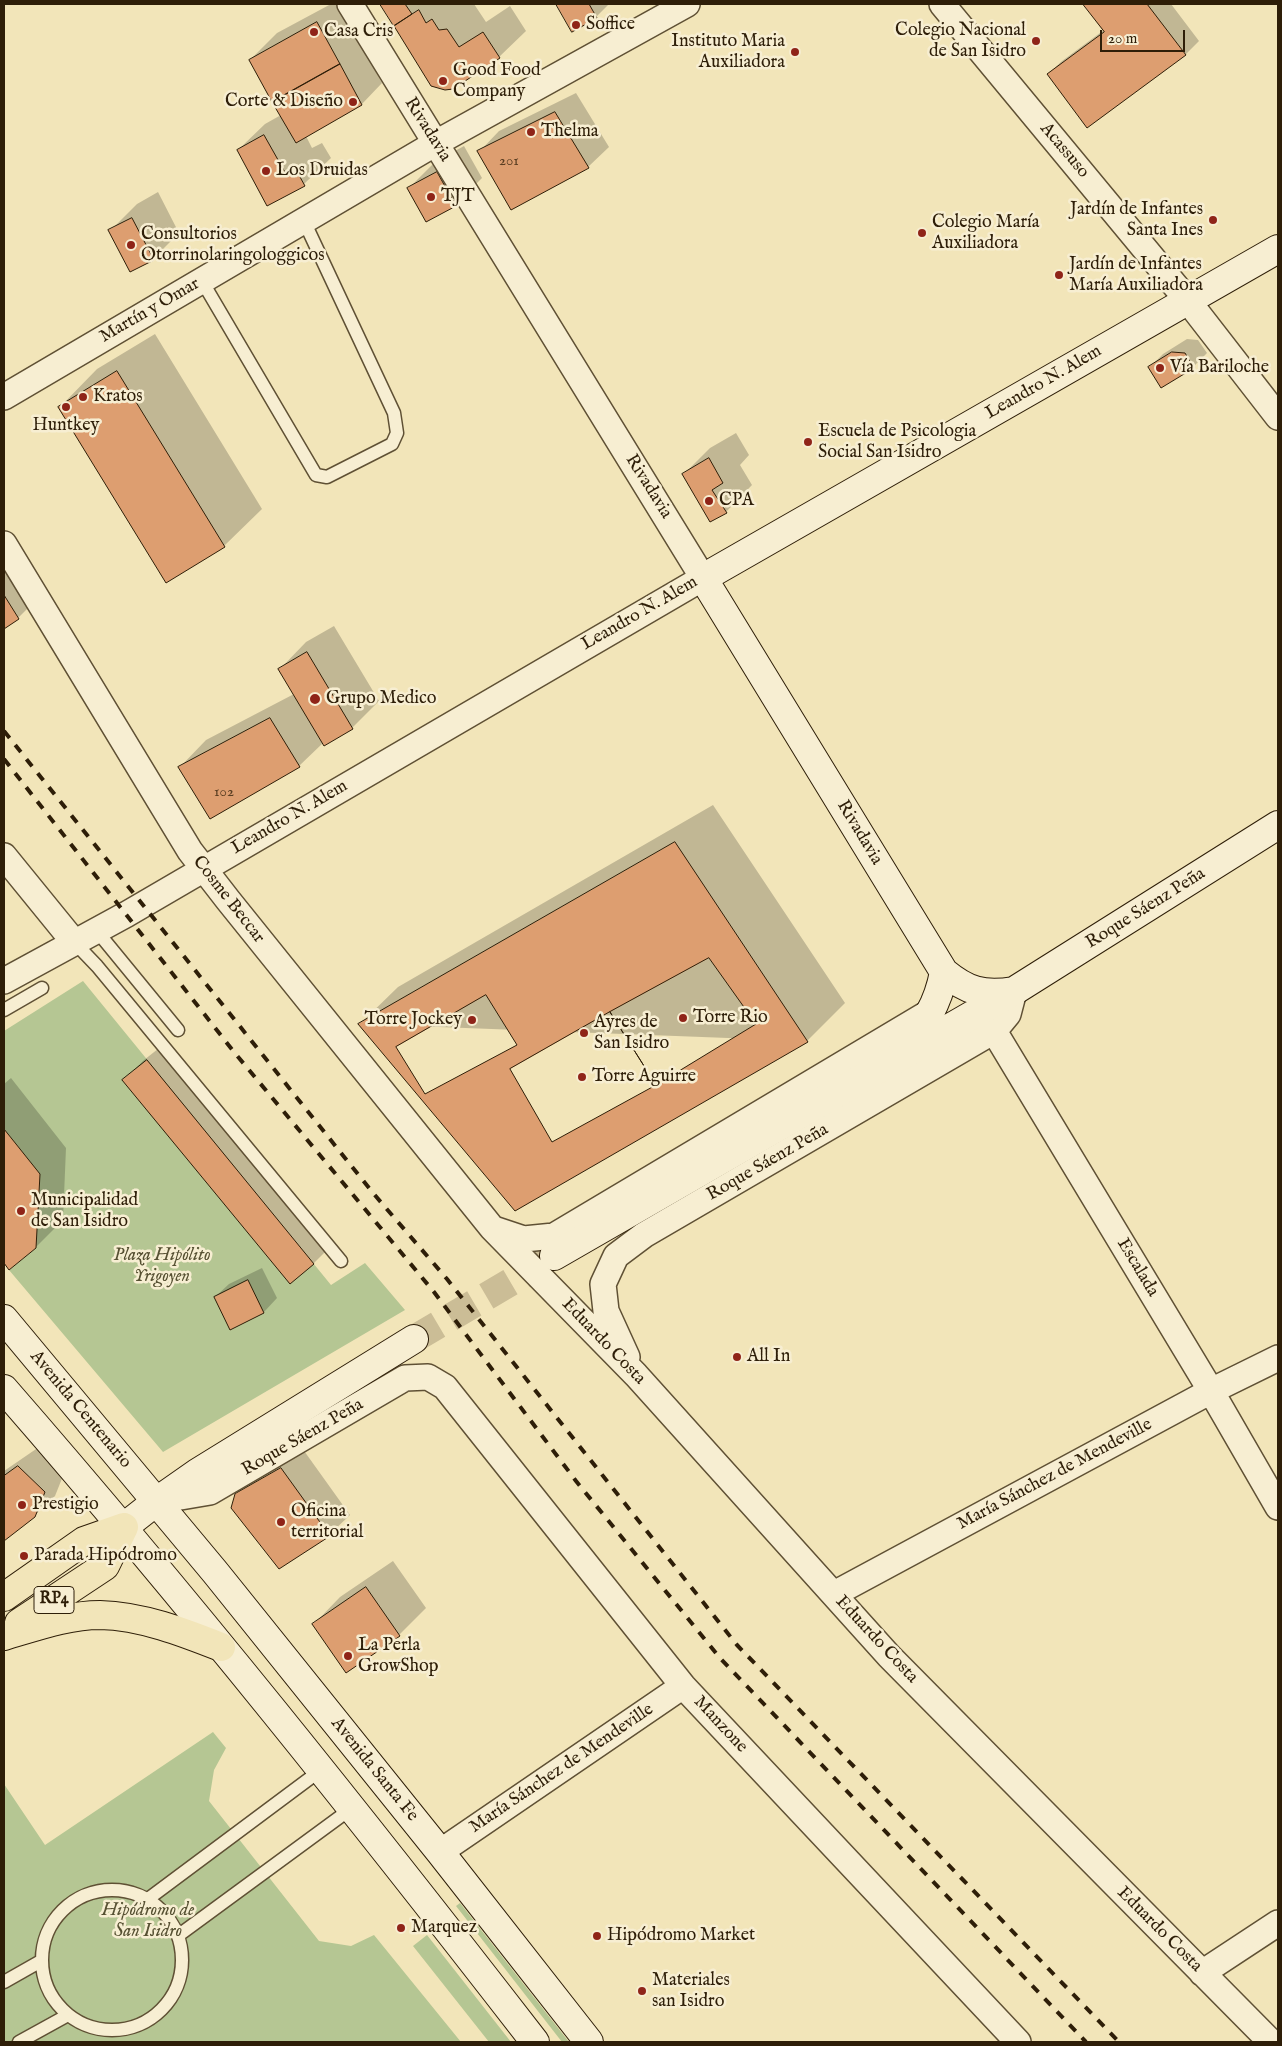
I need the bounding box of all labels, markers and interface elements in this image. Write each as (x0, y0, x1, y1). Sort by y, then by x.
place label: Soffice (586, 14, 635, 36)
marker: Soffice (570, 19, 582, 31)
place label: Colegio Nacional de San Isidro (895, 20, 1026, 62)
scale bar (1102, 20, 1187, 52)
place label: Casa Cris (324, 21, 393, 43)
marker: Casa Cris (308, 26, 320, 38)
text: 20 m (1108, 29, 1137, 48)
place label: Instituto Maria Auxiliadora (671, 31, 785, 74)
marker: Colegio Nacional de San Isidro (1030, 35, 1042, 47)
marker: Instituto Maria Auxiliadora (789, 46, 801, 58)
place label: Good Food Company (453, 60, 541, 102)
marker: Good Food Company (437, 75, 449, 87)
place label: Corte & Diseño (225, 91, 343, 113)
street label: Rivadavia (399, 94, 455, 166)
marker: Corte & Diseño (347, 96, 359, 108)
street label: Acassuso (1035, 119, 1093, 183)
place label: Thelma (541, 121, 599, 143)
marker: Thelma (525, 126, 537, 138)
house number: 201 (499, 153, 519, 171)
place label: Los Druidas (276, 160, 368, 182)
marker: Los Druidas (260, 165, 272, 177)
place label: TJT (441, 186, 475, 208)
marker: TJT (425, 191, 437, 203)
place label: Jardín de Infantes Santa Ines (1070, 199, 1203, 242)
place label: Colegio María Auxiliadora (932, 212, 1040, 254)
marker: Jardín de Infantes Santa Ines (1207, 214, 1219, 226)
place label: Consultorios Otorrinolaringologgicos (141, 224, 325, 266)
marker: Colegio María Auxiliadora (916, 227, 928, 239)
marker: Consultorios Otorrinolaringologgicos (125, 239, 137, 251)
place label: Jardín de Infantes María Auxiliadora (1069, 254, 1203, 296)
marker: Jardín de Infantes María Auxiliadora (1053, 269, 1065, 281)
street label: Martín y Omar (96, 274, 204, 348)
street label: Leandro N. Alem (982, 341, 1106, 425)
place label: Vía Bariloche (1170, 357, 1269, 379)
marker: Vía Bariloche (1154, 362, 1166, 374)
place label: Kratos (93, 386, 143, 408)
marker: Kratos (77, 391, 89, 403)
marker: Huntkey (60, 401, 72, 413)
place label: Huntkey (33, 415, 99, 437)
place label: Escuela de Psicologia Social San Isidro (818, 421, 976, 464)
marker: Escuela de Psicologia Social San Isidro (802, 436, 814, 448)
street label: Rivadavia (620, 451, 676, 523)
place label: CPA (719, 490, 754, 512)
marker: CPA (703, 495, 715, 507)
street label: Leandro N. Alem (578, 572, 702, 656)
place label: Grupo Medico (326, 688, 436, 710)
marker: Grupo Medico (308, 692, 322, 706)
street label: Leandro N. Alem (228, 776, 352, 860)
house number: 102 (214, 784, 234, 802)
street label: Rivadavia (831, 797, 887, 869)
street label: Cosme Beccar (187, 852, 269, 948)
street label: Roque Sáenz Peña (1082, 864, 1210, 954)
place label: Torre Rio (693, 1007, 768, 1029)
place label: Torre Jockey (365, 1009, 462, 1031)
place label: Ayres de San Isidro (594, 1012, 669, 1054)
marker: Torre Rio (677, 1012, 689, 1024)
marker: Torre Jockey (466, 1014, 478, 1026)
marker: Ayres de San Isidro (578, 1027, 590, 1039)
place label: Torre Aguirre (592, 1066, 696, 1088)
marker: Torre Aguirre (576, 1071, 588, 1083)
street label: Roque Sáenz Peña (703, 1119, 833, 1207)
place label: Municipalidad de San Isidro (31, 1190, 138, 1232)
marker: Municipalidad de San Isidro (15, 1205, 27, 1217)
street label: Escalada (1111, 1235, 1163, 1301)
park label: Plaza Hipólito Yrigoyen (113, 1245, 211, 1288)
street label: Eduardo Costa (556, 1294, 650, 1390)
place label: All In (747, 1346, 790, 1368)
street label: Avenida Centenario (24, 1347, 136, 1473)
marker: All In (731, 1351, 743, 1363)
street label: Roque Sáenz Peña (238, 1394, 368, 1482)
street label: María Sánchez de Mendeville (954, 1414, 1156, 1536)
place label: Prestigio (32, 1494, 99, 1516)
marker: Prestigio (16, 1499, 28, 1511)
place label: Oficina territorial (291, 1501, 363, 1544)
marker: Oficina territorial (275, 1516, 287, 1528)
place label: Parada Hipódromo (34, 1545, 177, 1567)
marker: Parada Hipódromo (18, 1550, 30, 1562)
road number: RP4 (34, 1586, 74, 1614)
street label: Eduardo Costa (830, 1592, 922, 1688)
place label: La Perla GrowShop (358, 1635, 438, 1678)
marker: La Perla GrowShop (342, 1650, 354, 1662)
street label: Manzone (688, 1692, 752, 1758)
street label: María Sánchez de Mendeville (466, 1699, 658, 1839)
street label: Avenida Santa Fe (325, 1714, 423, 1826)
street label: Eduardo Costa (1112, 1883, 1206, 1977)
park label: Hipódromo de San Isidro (102, 1900, 194, 1942)
place label: Marquez (411, 1917, 477, 1939)
marker: Marquez (395, 1922, 407, 1934)
place label: Hipódromo Market (607, 1925, 755, 1947)
marker: Hipódromo Market (591, 1930, 603, 1942)
place label: Materiales san Isidro (652, 1970, 730, 2012)
marker: Materiales san Isidro (636, 1985, 648, 1997)

